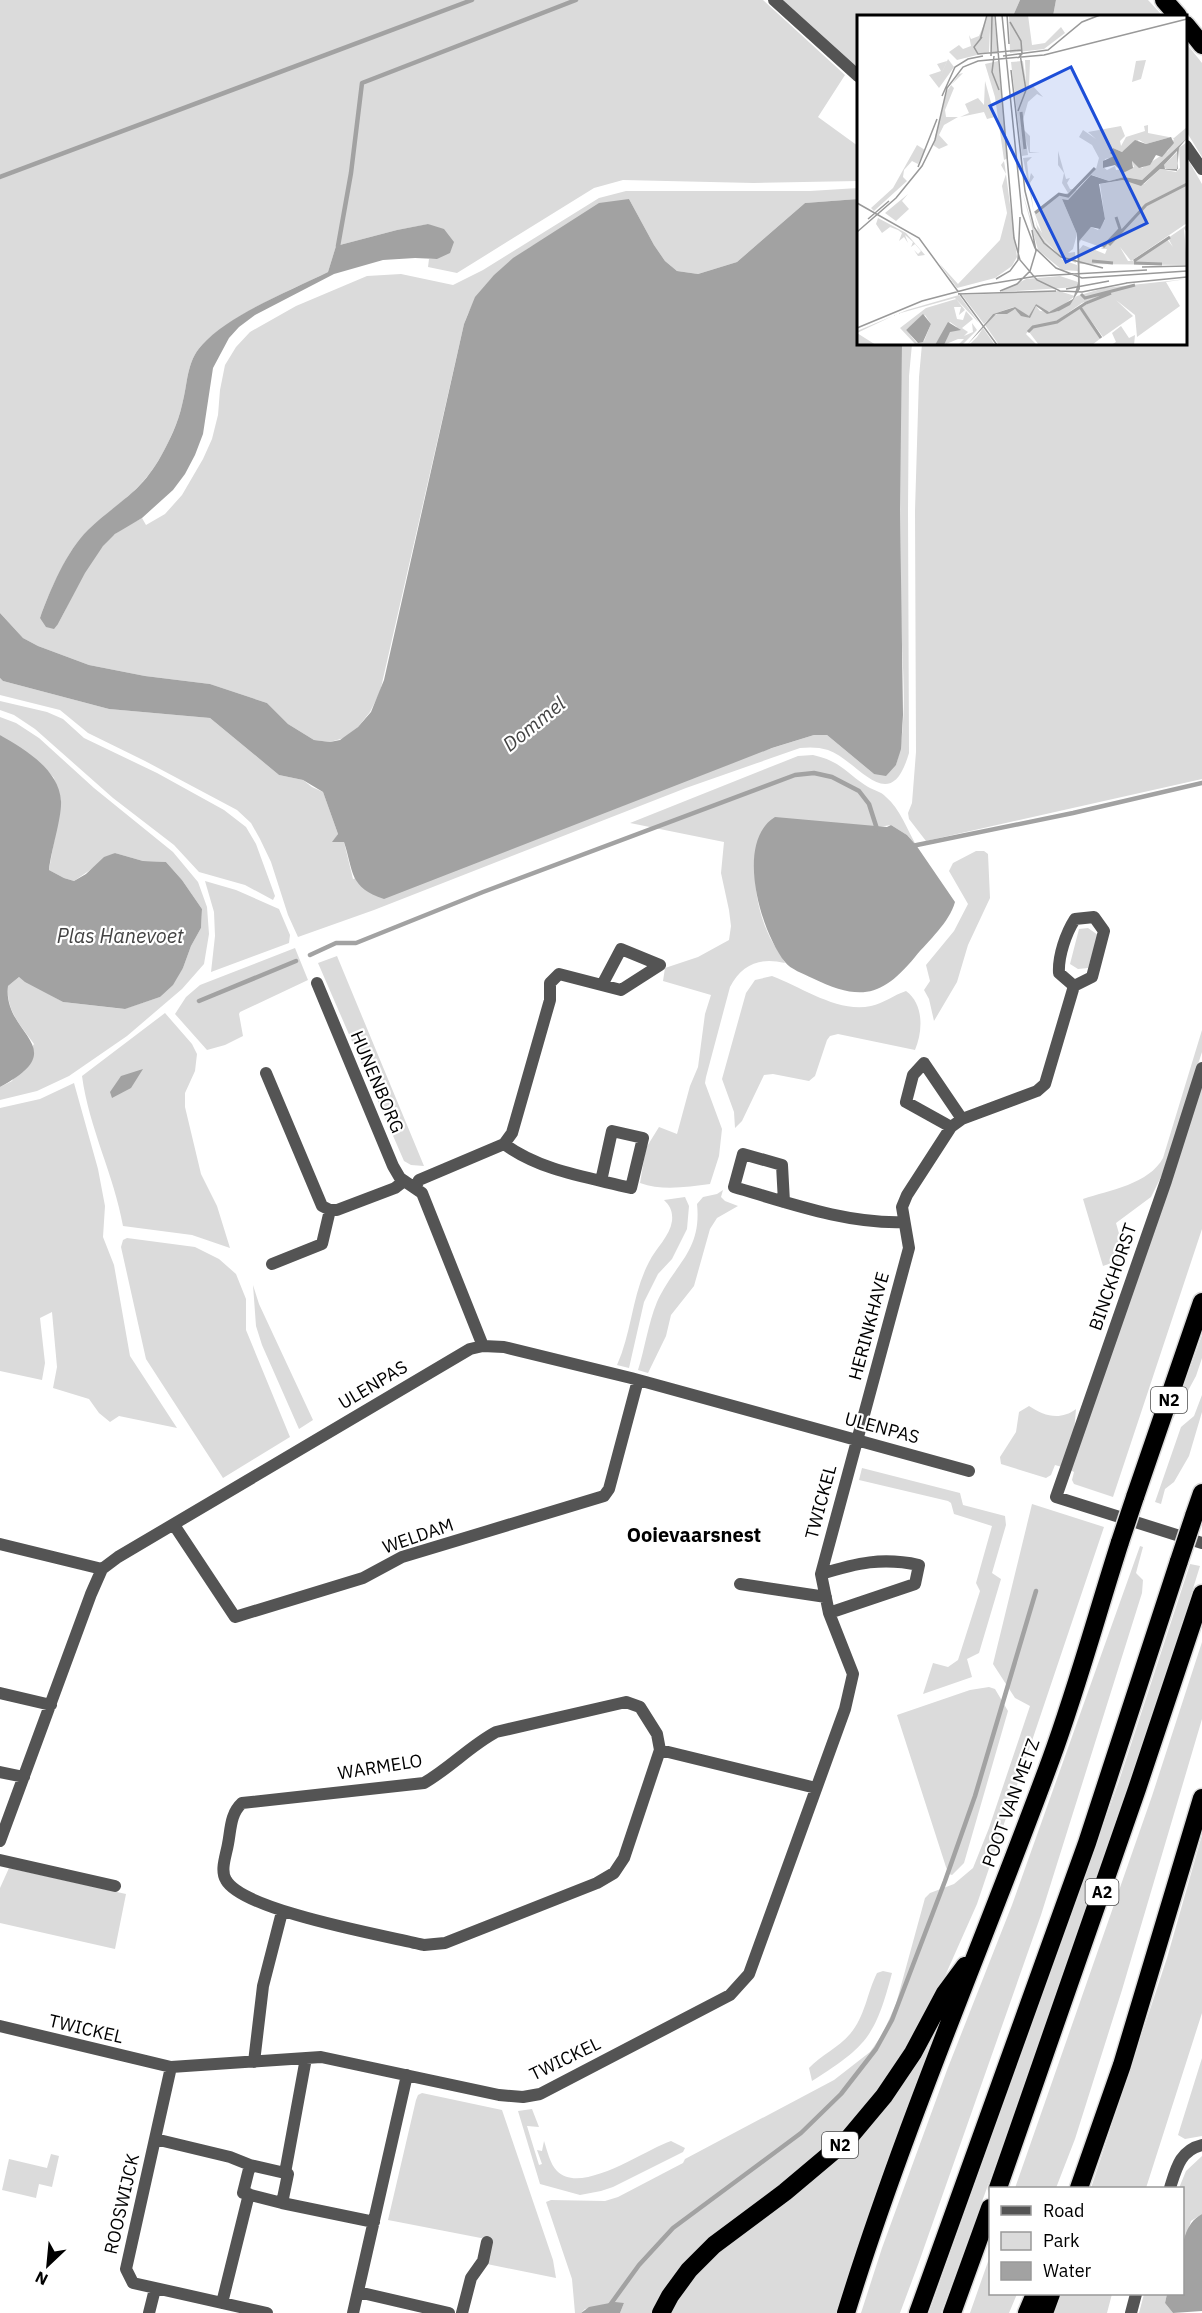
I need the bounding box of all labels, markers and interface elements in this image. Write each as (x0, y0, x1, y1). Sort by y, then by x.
inset map (857, 15, 1187, 345)
water label: Dommel (497, 690, 571, 757)
water label: Plas Hanevoet (57, 922, 184, 949)
street label: HUNENBORG (346, 1027, 409, 1137)
street label: BINCKHORST (1083, 1220, 1142, 1333)
street label: HERINKHAVE (843, 1269, 894, 1382)
street label: ULENPAS (334, 1355, 411, 1414)
road number: N2 (1151, 1387, 1187, 1413)
street label: ULENPAS (842, 1407, 922, 1449)
street label: TWICKEL (800, 1462, 841, 1542)
street label: WELDAM (379, 1513, 456, 1558)
district label: Ooievaarsnest (627, 1521, 761, 1548)
street label: POOT VAN METZ (977, 1735, 1044, 1870)
street label: WARMELO (336, 1748, 424, 1785)
road number: A2 (1086, 1879, 1118, 1905)
street label: TWICKEL (47, 2009, 126, 2048)
street label: TWICKEL (526, 2032, 604, 2086)
road number: N2 (822, 2132, 858, 2158)
street label: ROOSWIJCK (99, 2151, 144, 2256)
legend (989, 2187, 1184, 2295)
text: Road (1043, 2199, 1084, 2222)
text: Park (1043, 2229, 1080, 2252)
north arrow (18, 2235, 78, 2295)
text: Water (1043, 2259, 1092, 2282)
text: N (32, 2267, 51, 2290)

